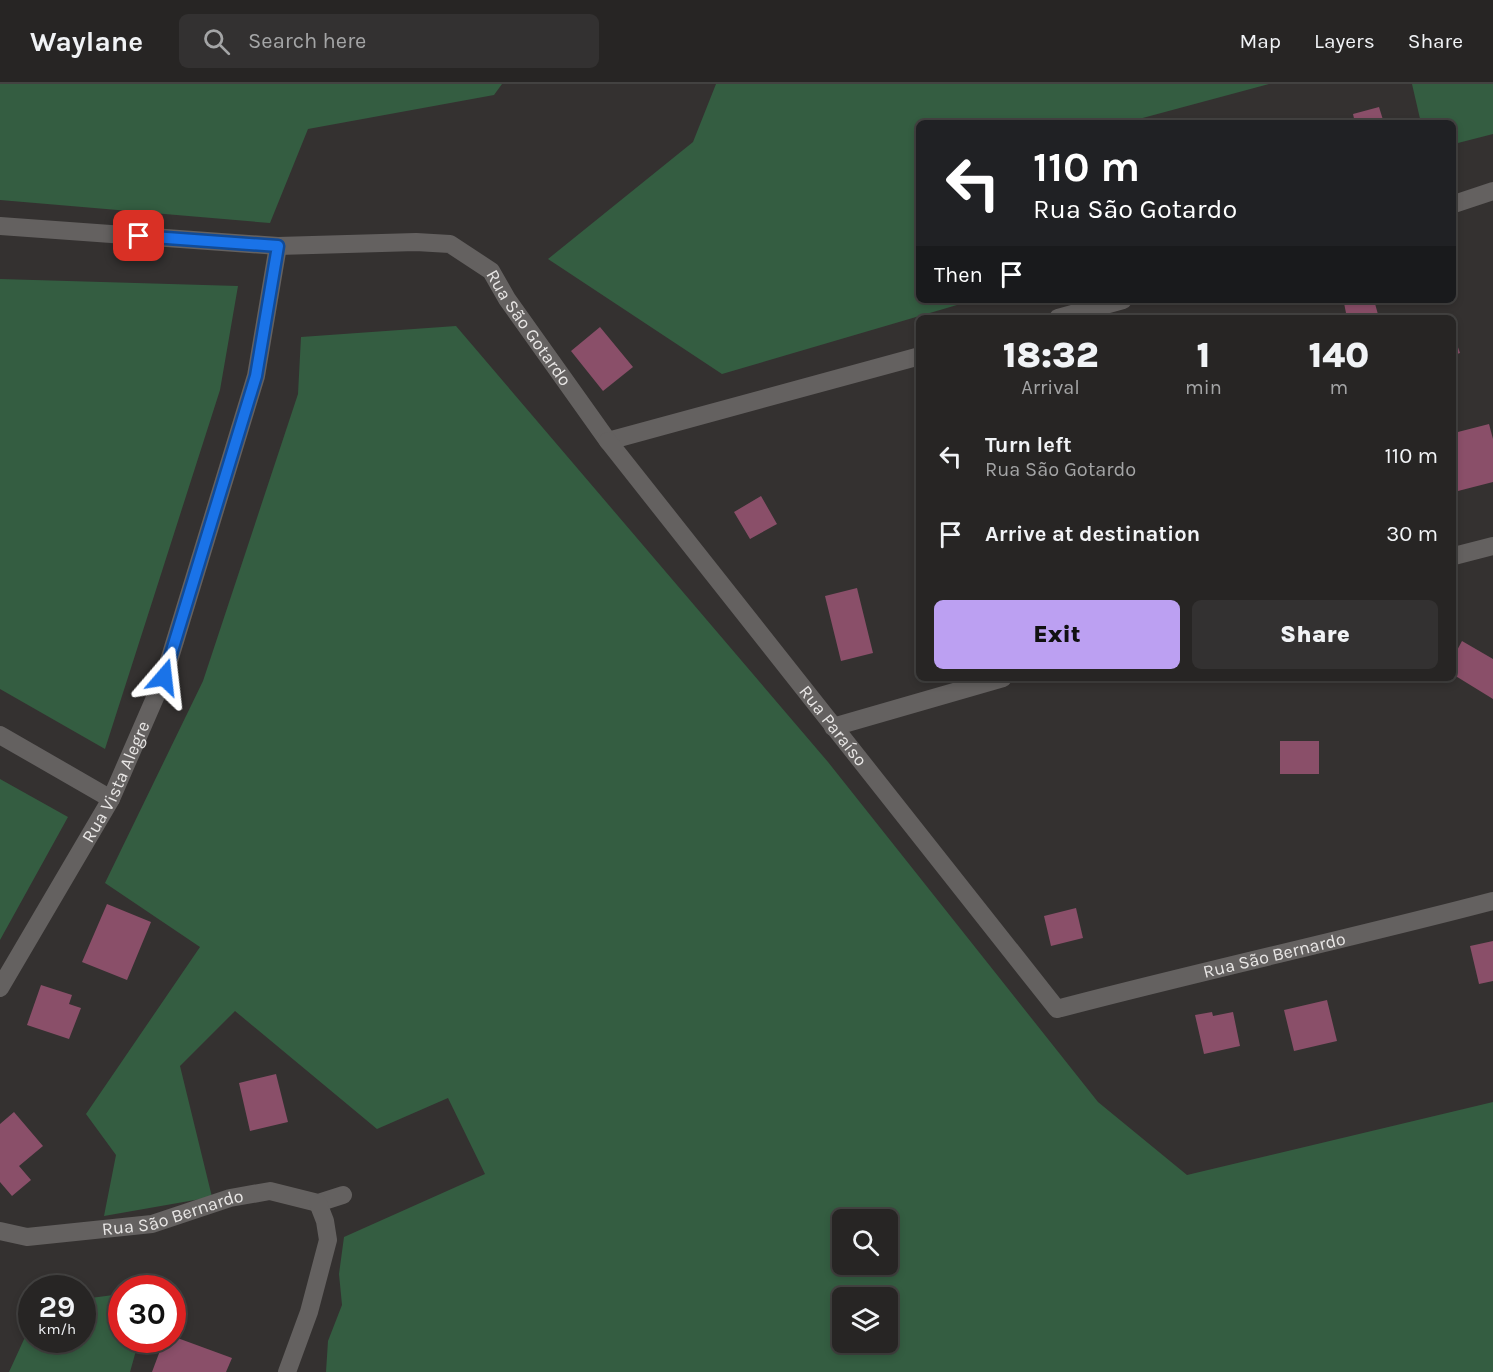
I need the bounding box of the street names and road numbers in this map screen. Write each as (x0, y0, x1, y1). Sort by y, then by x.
street label: Rua São Gotardo (481, 265, 576, 390)
street label: Rua Paraíso (794, 681, 872, 771)
street label: Rua Vista Alegre (77, 717, 155, 846)
street label: Rua São Bernardo (1201, 927, 1348, 983)
street label: Rua São Bernardo (101, 1185, 245, 1240)

